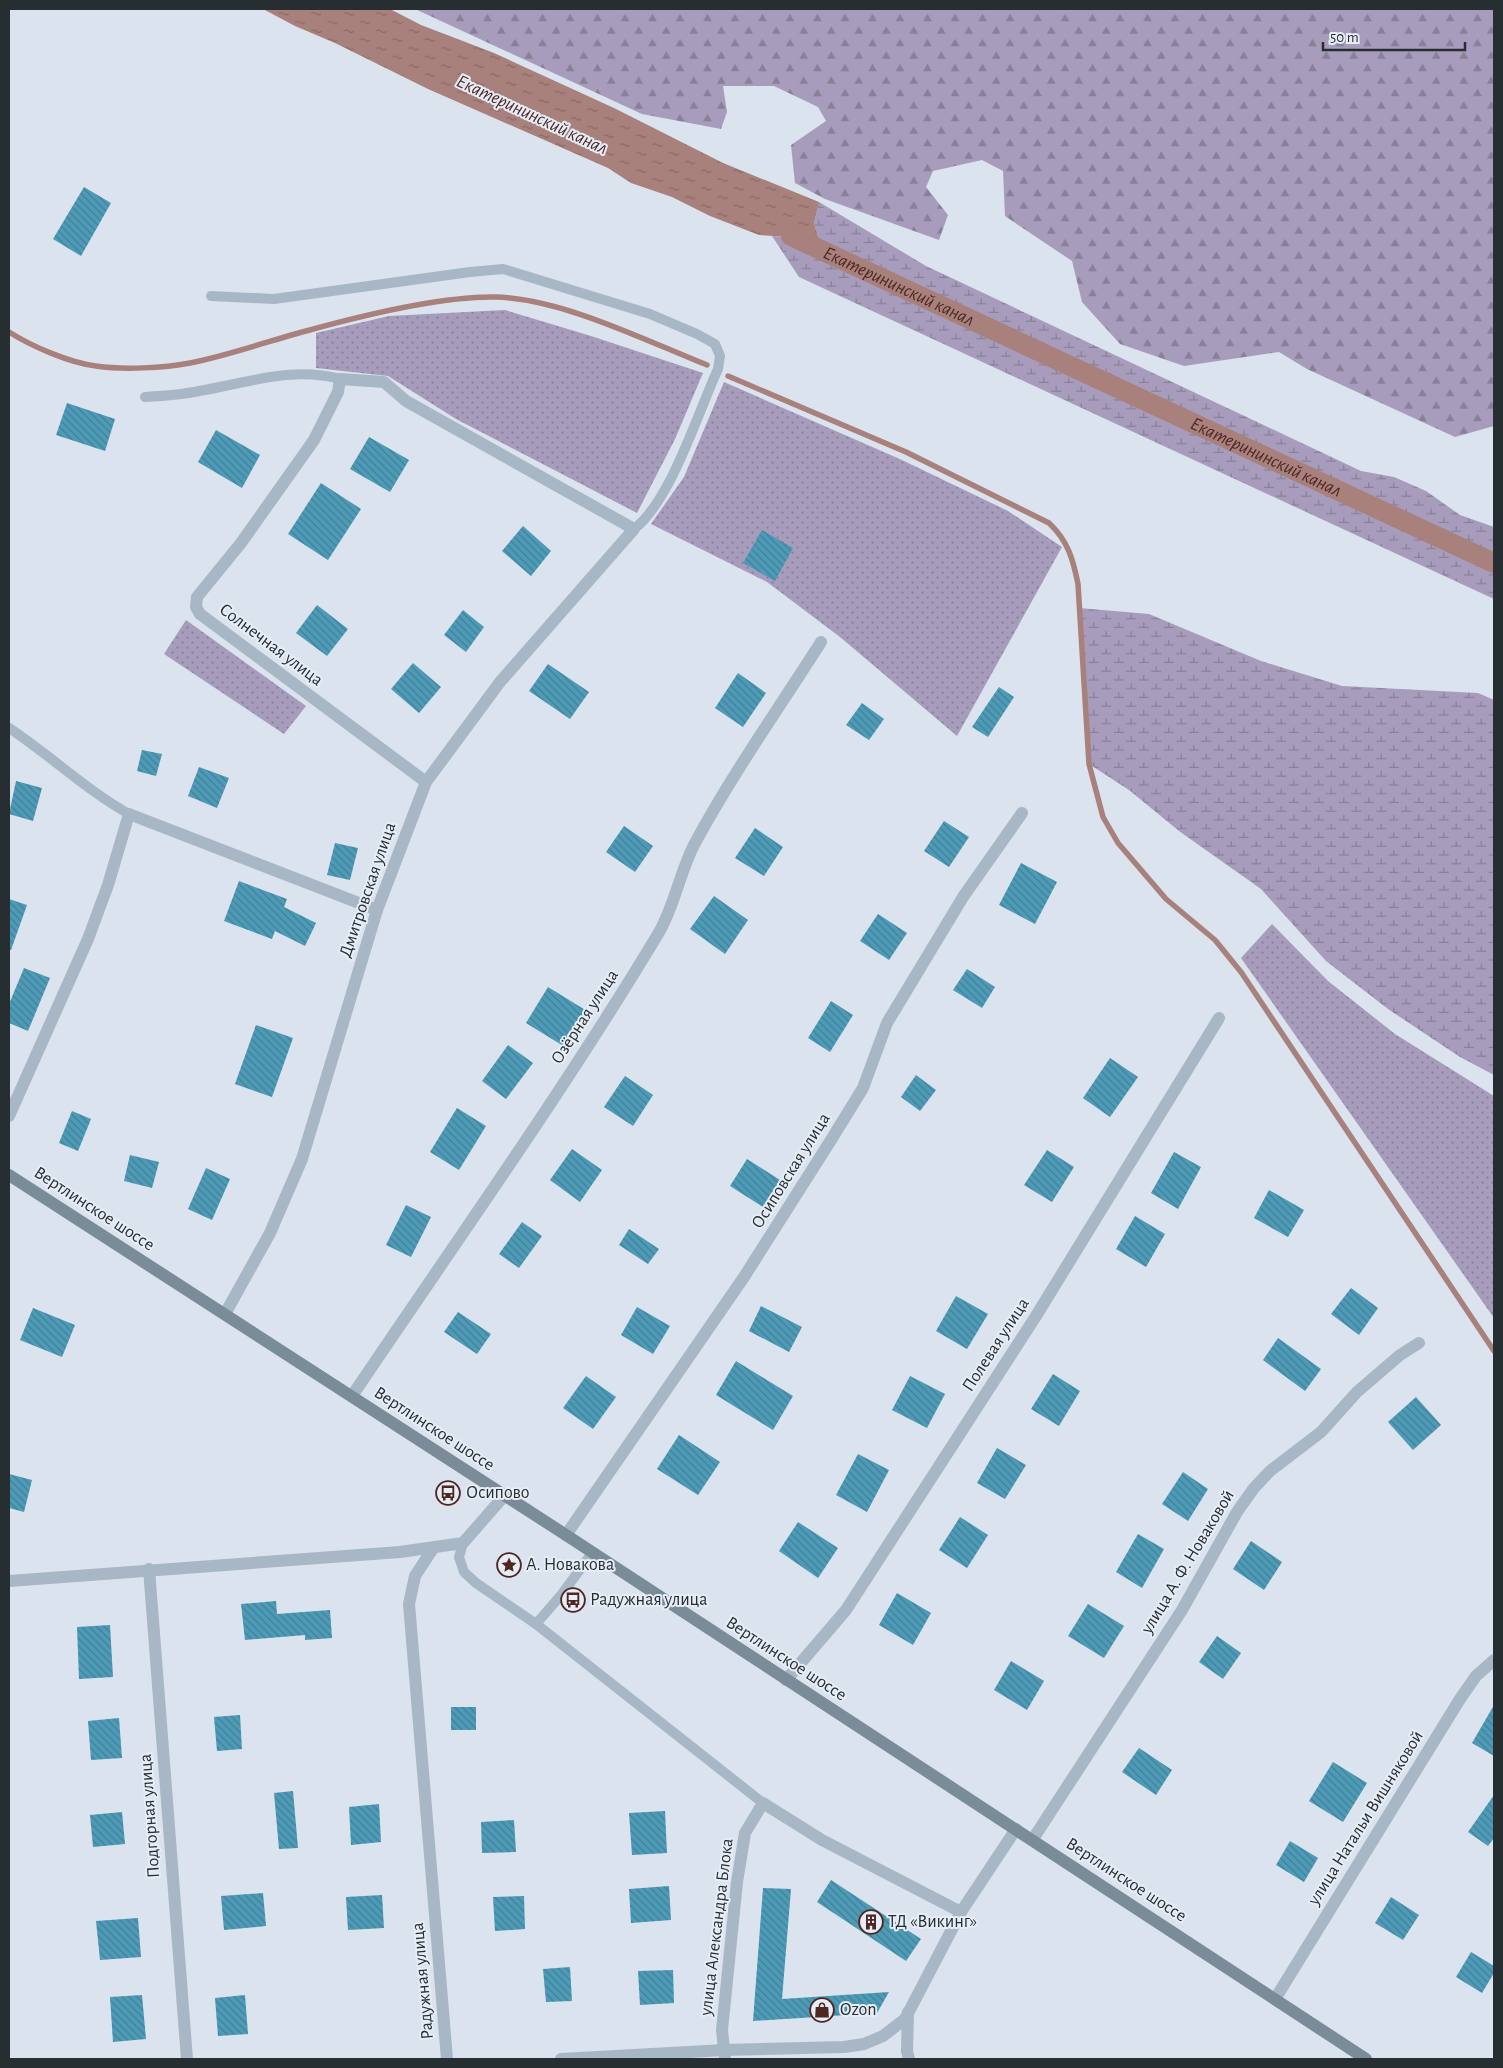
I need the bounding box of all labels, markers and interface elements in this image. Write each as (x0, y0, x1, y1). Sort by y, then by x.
scale bar (1323, 20, 1466, 52)
text: 50 m (1330, 30, 1359, 45)
water label: Екатерининский канал (454, 72, 610, 158)
water label: Екатерининский канал (820, 243, 977, 329)
water label: Екатерининский канал (1188, 414, 1345, 500)
street label: Солнечная улица (216, 600, 326, 690)
street label: Дмитровская улица (336, 820, 400, 960)
street label: Озёрная улица (548, 967, 622, 1067)
street label: Осиповская улица (748, 1110, 834, 1232)
street label: Вертлинское шоссе (31, 1163, 157, 1255)
street label: Полевая улица (959, 1295, 1033, 1395)
street label: Вертлинское шоссе (371, 1383, 497, 1475)
bus stop icon: Осипово (435, 1480, 461, 1506)
place label: Осипово (466, 1484, 530, 1502)
street label: улица А. Ф. Новаковой (1138, 1487, 1238, 1638)
place icon: А. Новакова (496, 1552, 522, 1578)
place label: А. Новакова (526, 1556, 614, 1574)
bus stop icon: Радужная улица (560, 1587, 586, 1613)
place label: Радужная улица (590, 1591, 707, 1609)
street label: Вертлинское шоссе (723, 1613, 849, 1705)
street label: улица Натальи Вишняковой (1304, 1728, 1427, 1909)
street label: Подгорная улица (137, 1753, 163, 1879)
street label: Вертлинское шоссе (1063, 1834, 1189, 1926)
street label: улица Александра Блока (697, 1837, 737, 2018)
building icon: ТД «Викинг» (858, 1909, 884, 1935)
place label: ТД «Викинг» (888, 1913, 977, 1931)
street label: Радужная улица (409, 1922, 437, 2040)
shop icon: Ozon (809, 1997, 835, 2023)
place label: Ozon (840, 2001, 877, 2019)

